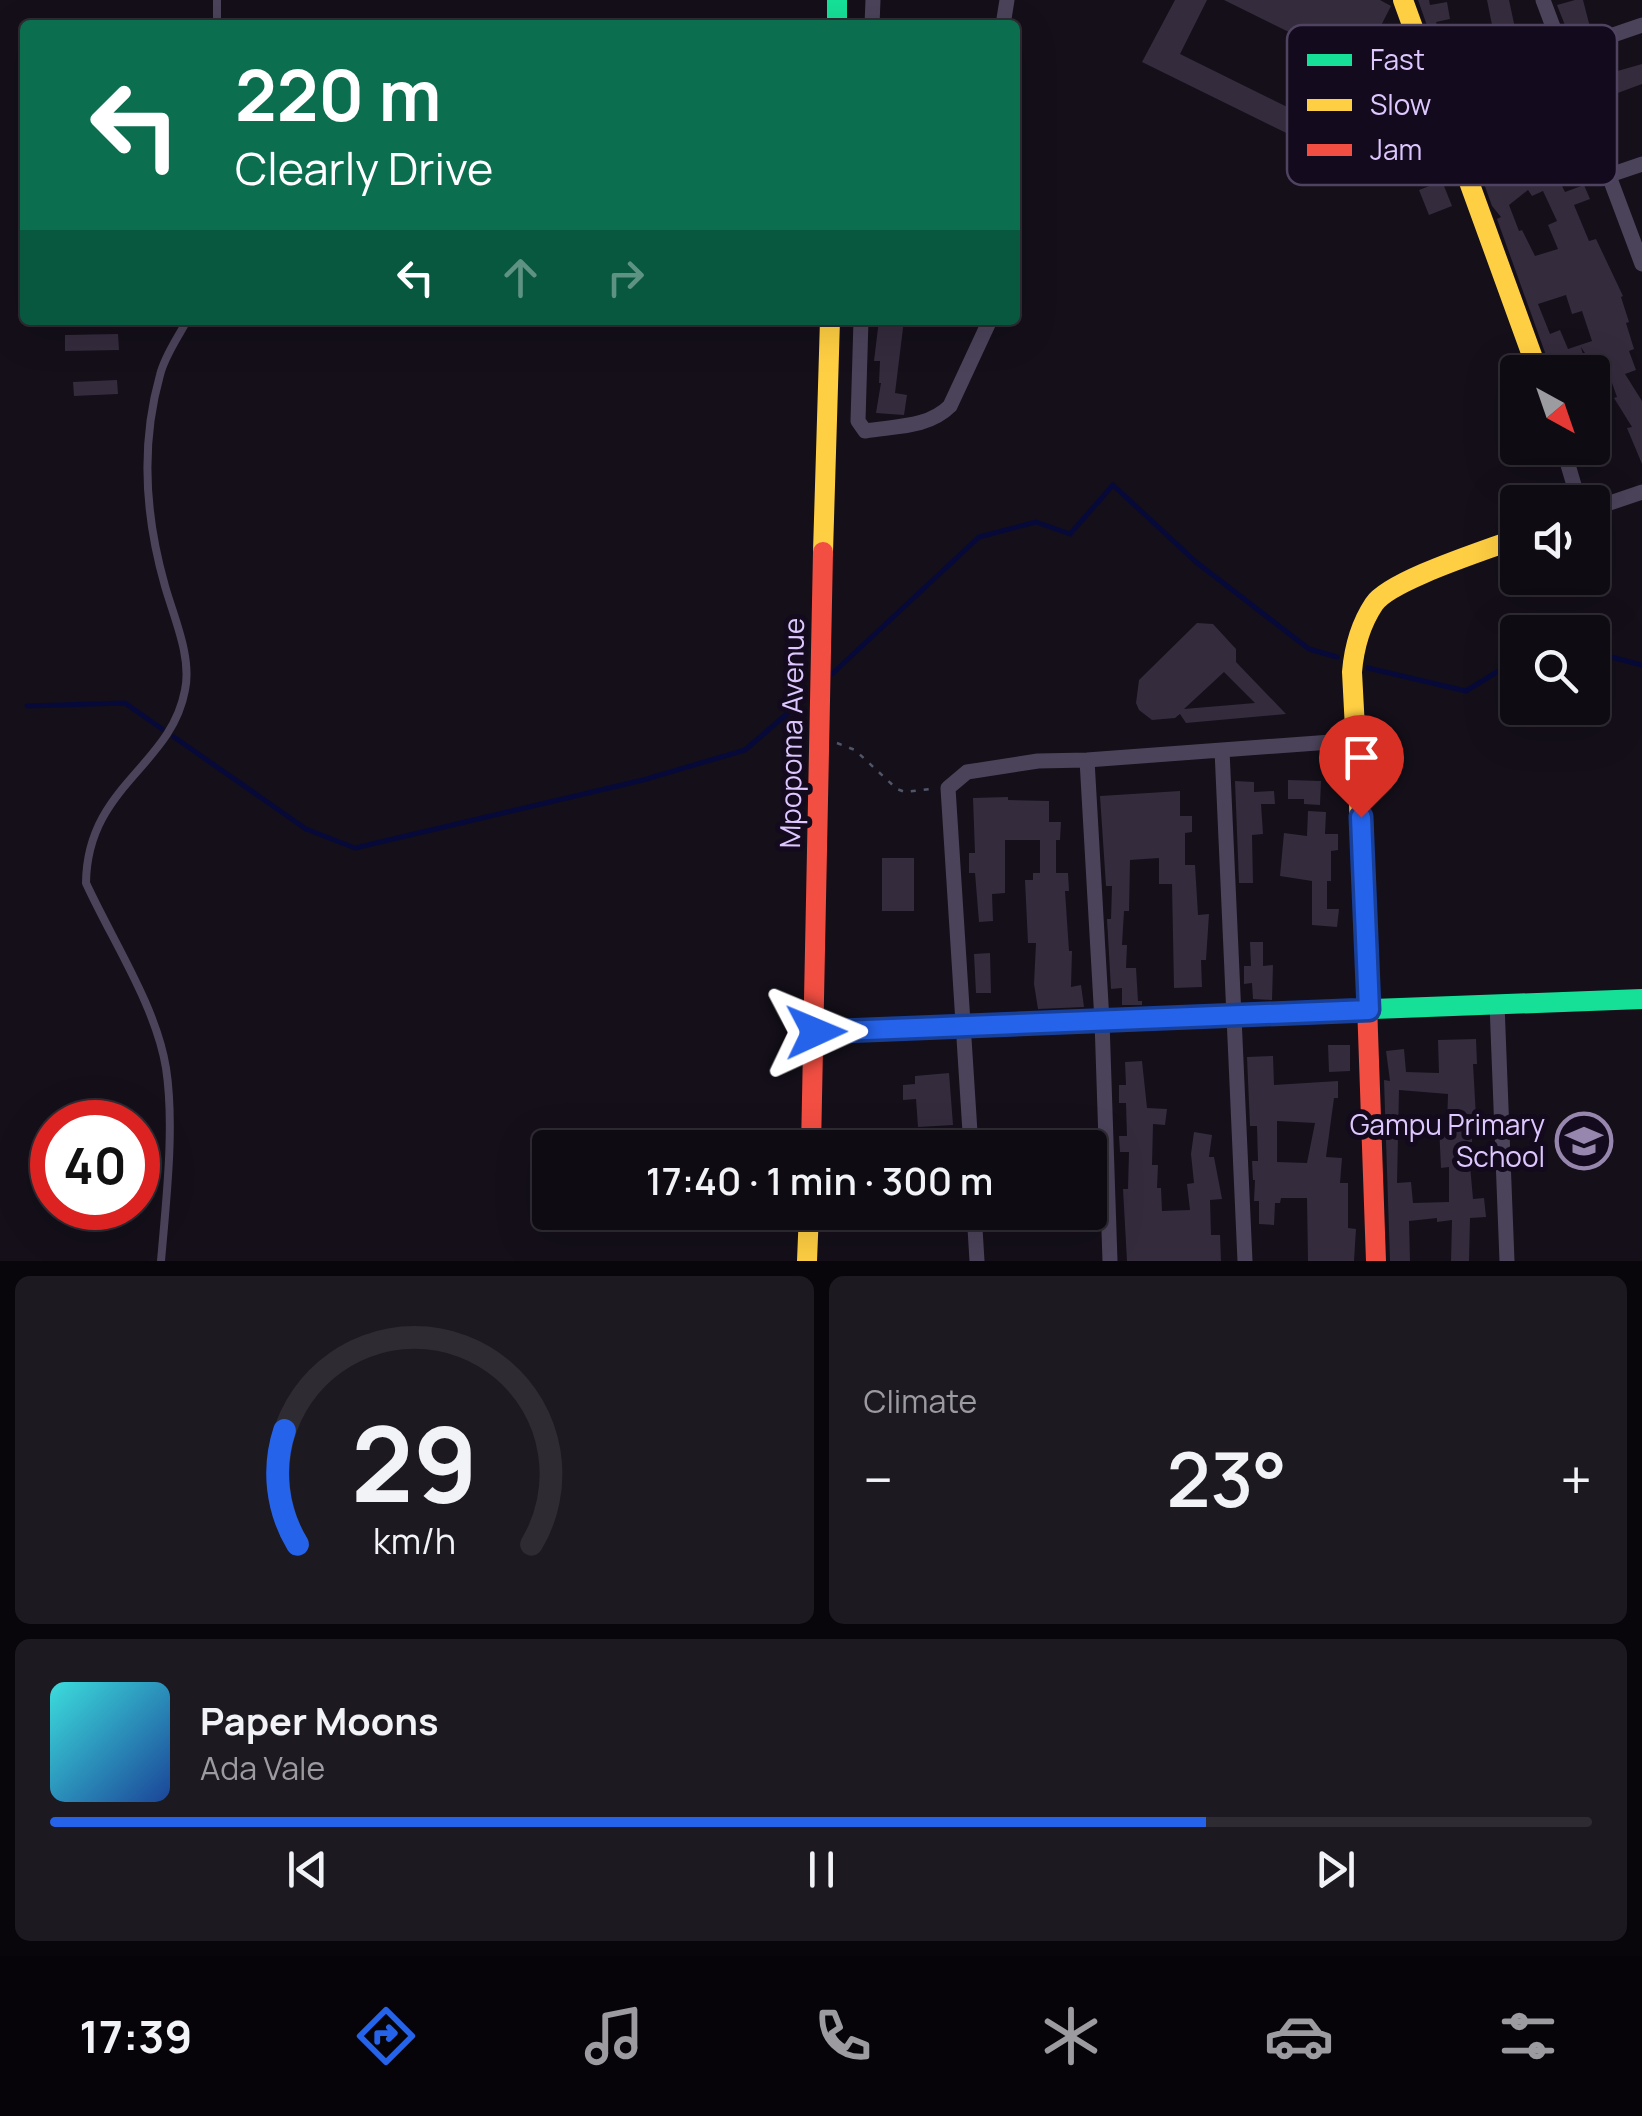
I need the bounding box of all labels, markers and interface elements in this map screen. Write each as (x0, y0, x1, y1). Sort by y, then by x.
legend (1287, 25, 1617, 185)
text: Fast (1370, 40, 1425, 78)
text: 220 m (235, 46, 441, 142)
icon: left (70, 60, 200, 190)
text: Slow (1370, 85, 1431, 123)
text: Jam (1370, 130, 1422, 168)
text: Clearly Drive (235, 137, 493, 199)
icon: left (388, 250, 443, 305)
icon: ahead (493, 250, 548, 305)
icon: right (598, 250, 653, 305)
north arrow (1500, 355, 1610, 465)
map controls (1500, 355, 1610, 725)
button: sound (1500, 485, 1610, 595)
button: search (1500, 615, 1610, 725)
street label: Mpopoma Avenue (770, 617, 812, 849)
pin (1319, 715, 1404, 818)
icon: arrive (1334, 730, 1389, 785)
position arrow (764, 980, 868, 1084)
speed limit sign: 40 (30, 1100, 160, 1230)
place label: Gampu Primary School (1350, 1105, 1545, 1175)
school or university icon: Gampu Primary School (1554, 1111, 1614, 1171)
text: 17:40 · 1 min · 300 m (646, 1154, 993, 1206)
text: Climate (864, 1379, 977, 1423)
text: 29 (351, 1391, 478, 1533)
text: 23° (1166, 1427, 1287, 1530)
text: − (864, 1441, 893, 1517)
text: + (1560, 1441, 1592, 1517)
text: km/h (373, 1516, 456, 1565)
text: Paper Moons (200, 1694, 439, 1746)
text: Ada Vale (200, 1746, 325, 1790)
icon: previous (280, 1842, 335, 1897)
icon: pause (794, 1842, 849, 1897)
icon: next (1308, 1842, 1363, 1897)
icon: directions (351, 2001, 421, 2071)
icon: music (579, 2001, 649, 2071)
icon: phone (808, 2001, 878, 2071)
icon: climate (1036, 2001, 1106, 2071)
icon: car (1264, 2001, 1334, 2071)
icon: filters (1493, 2001, 1563, 2071)
text: 17:39 (79, 2005, 192, 2067)

